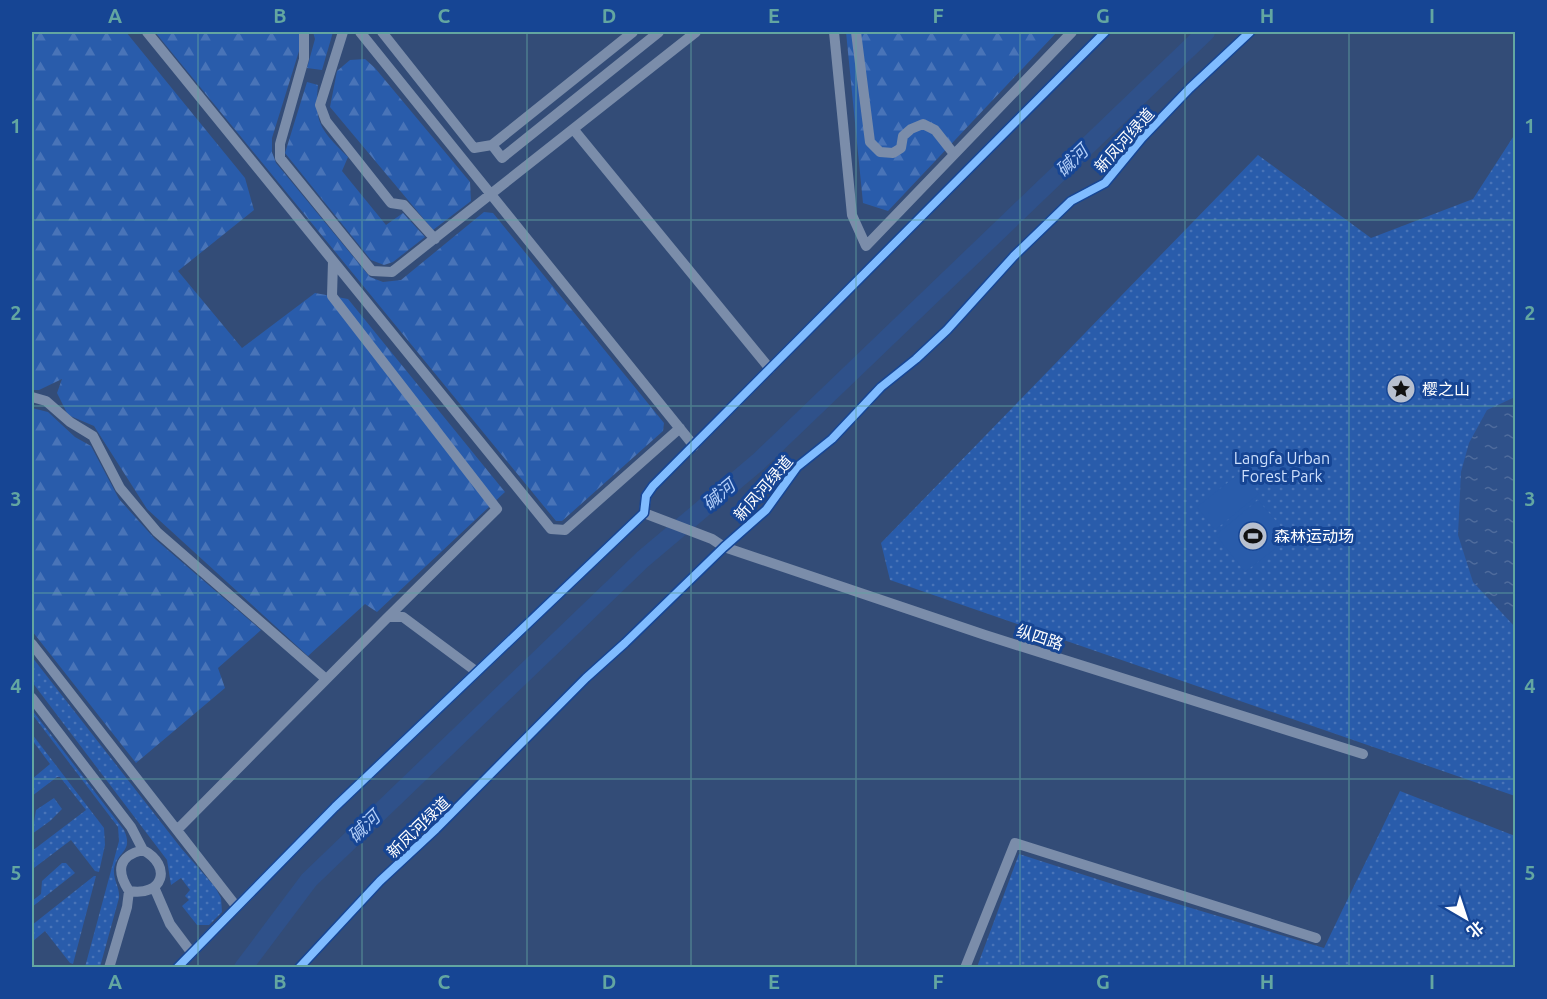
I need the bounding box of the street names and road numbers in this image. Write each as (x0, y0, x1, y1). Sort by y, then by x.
street label: 新凤河绿道 (1091, 104, 1157, 176)
street label: 新凤河绿道 (730, 452, 796, 524)
street label: 纵四路 (1014, 621, 1066, 653)
street label: 新凤河绿道 (383, 793, 453, 861)

